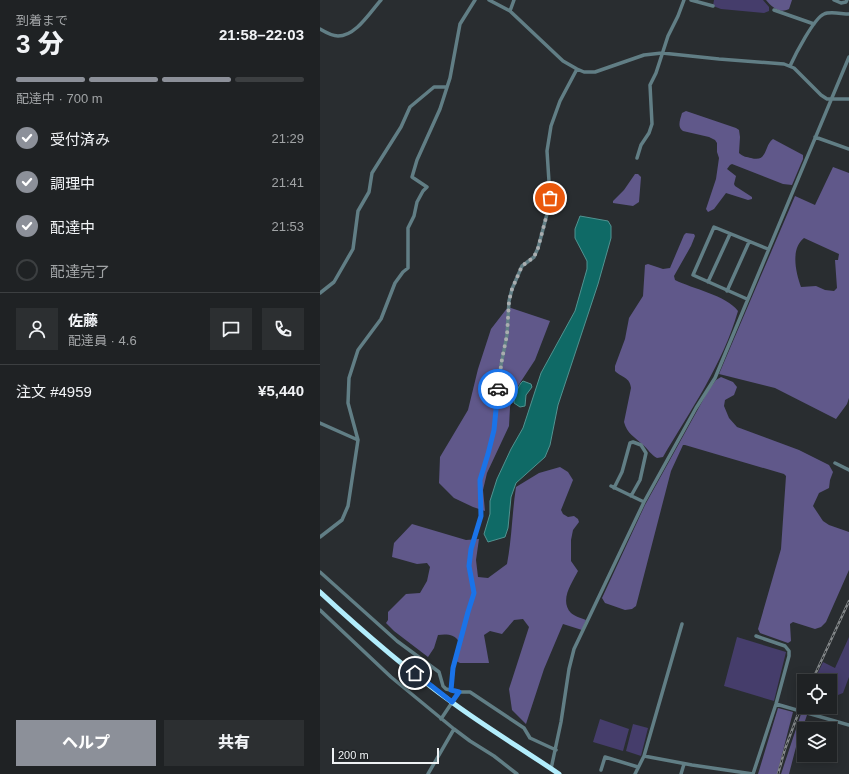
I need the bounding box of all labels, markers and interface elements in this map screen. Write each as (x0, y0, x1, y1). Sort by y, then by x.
text: 到着まで (16, 13, 68, 28)
text: 21:58–22:03 (219, 26, 304, 43)
text: 3 分 (16, 29, 64, 59)
text: 配達中 · 700 m (16, 91, 103, 106)
icon: check (16, 127, 38, 149)
text: 受付済み (50, 131, 110, 148)
text: 21:29 (271, 131, 304, 146)
icon: check (16, 171, 38, 193)
text: 調理中 (50, 175, 95, 192)
text: 21:41 (271, 175, 304, 190)
pin (533, 181, 567, 215)
icon: bag (539, 187, 561, 209)
icon: check (16, 215, 38, 237)
text: 配達中 (50, 219, 95, 236)
text: 21:53 (271, 219, 304, 234)
text: 配達完了 (50, 263, 110, 280)
button: person (16, 308, 58, 350)
button: chat (210, 308, 252, 350)
button: phone (262, 308, 304, 350)
text: 佐藤 (68, 312, 98, 329)
text: 配達員 · 4.6 (68, 333, 137, 348)
courier (478, 369, 518, 409)
icon: car (487, 378, 509, 400)
text: ¥5,440 (258, 382, 304, 399)
text: 注文 #4959 (16, 383, 92, 400)
pin (398, 656, 432, 690)
icon: home (404, 662, 426, 684)
map controls (797, 674, 837, 762)
button: locate (797, 674, 837, 714)
button: ヘルプ (16, 720, 156, 766)
button: 共有 (164, 720, 304, 766)
button: layers (797, 722, 837, 762)
scale bar (332, 746, 439, 765)
text: 200 m (338, 749, 369, 761)

